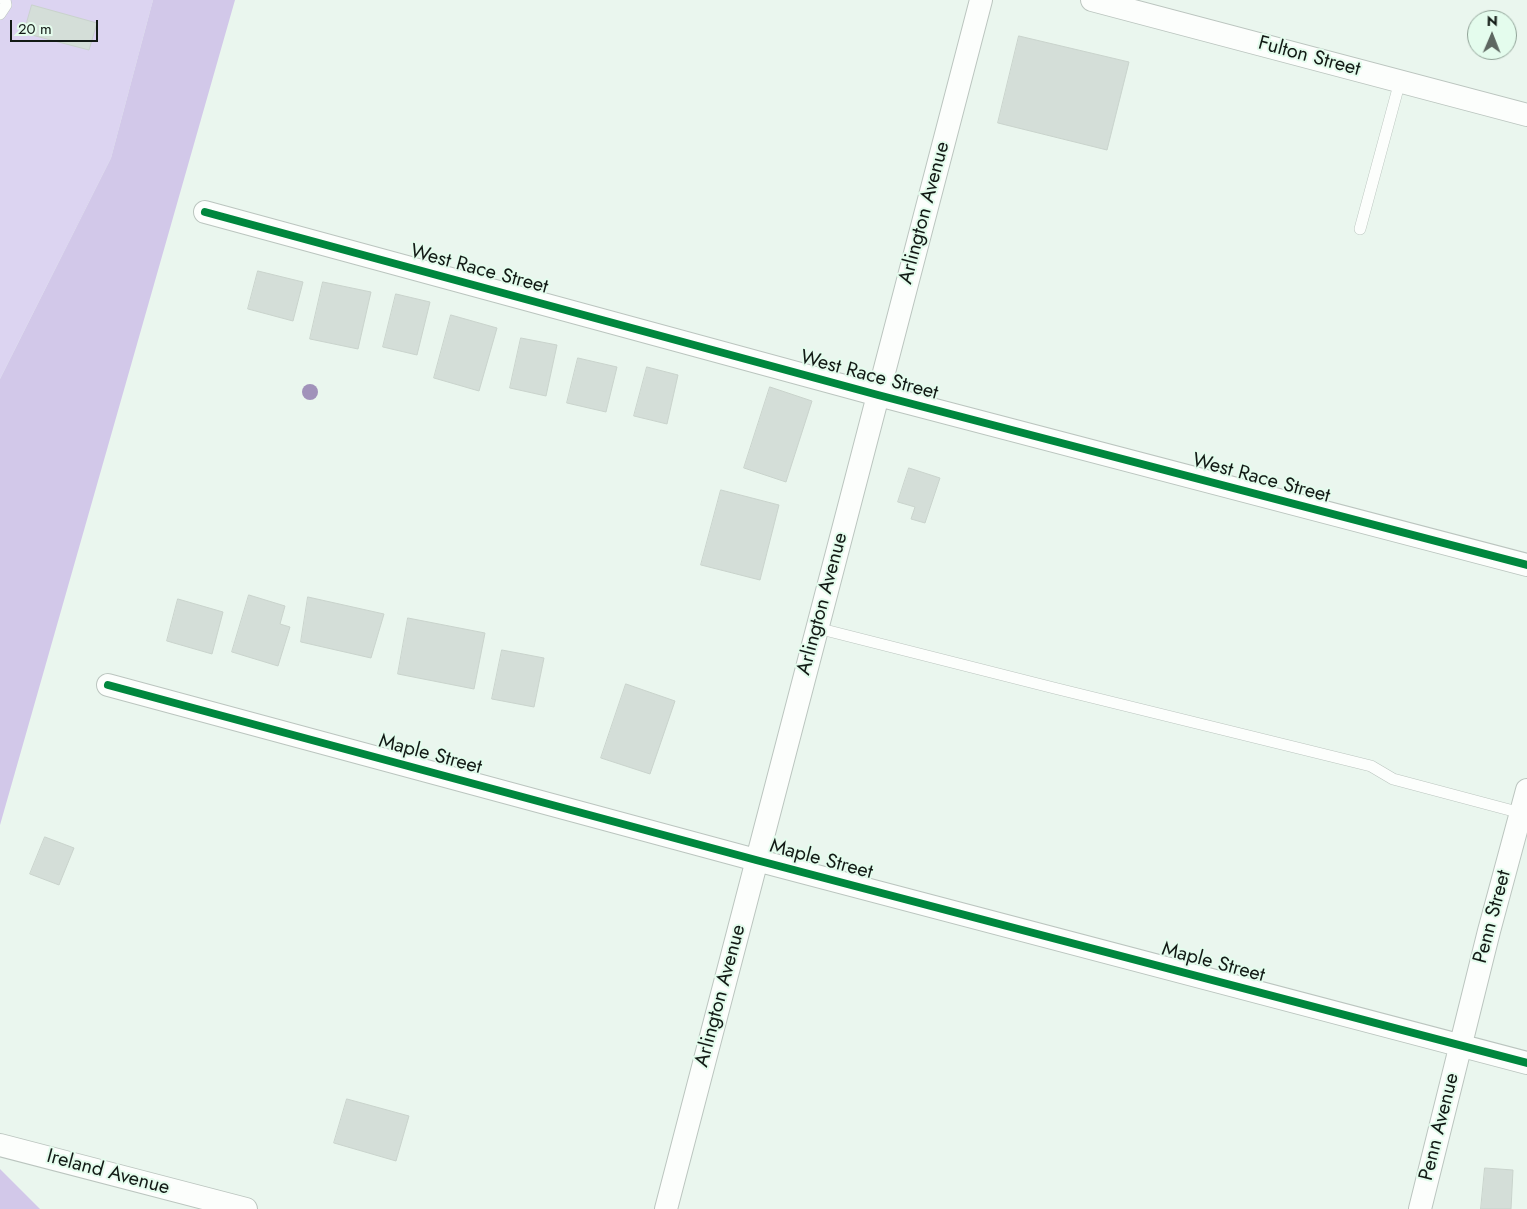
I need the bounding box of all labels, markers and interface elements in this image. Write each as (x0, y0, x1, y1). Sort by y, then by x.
scale bar (12, 10, 100, 42)
north arrow (1467, 10, 1517, 60)
text: N (1487, 11, 1498, 31)
text: 20 m (18, 18, 52, 40)
street label: Fulton Street (1255, 32, 1363, 82)
street label: Arlington Avenue (894, 139, 956, 287)
street label: West Race Street (407, 240, 551, 300)
street label: West Race Street (797, 346, 941, 406)
street label: West Race Street (1189, 449, 1333, 509)
street label: Arlington Avenue (792, 530, 854, 678)
street label: Maple Street (376, 730, 484, 780)
street label: Maple Street (767, 835, 875, 885)
street label: Penn Street (1469, 868, 1517, 966)
street label: Arlington Avenue (690, 922, 752, 1070)
street label: Maple Street (1159, 938, 1267, 988)
street label: Penn Avenue (1415, 1071, 1465, 1183)
street label: Ireland Avenue (44, 1145, 172, 1201)

